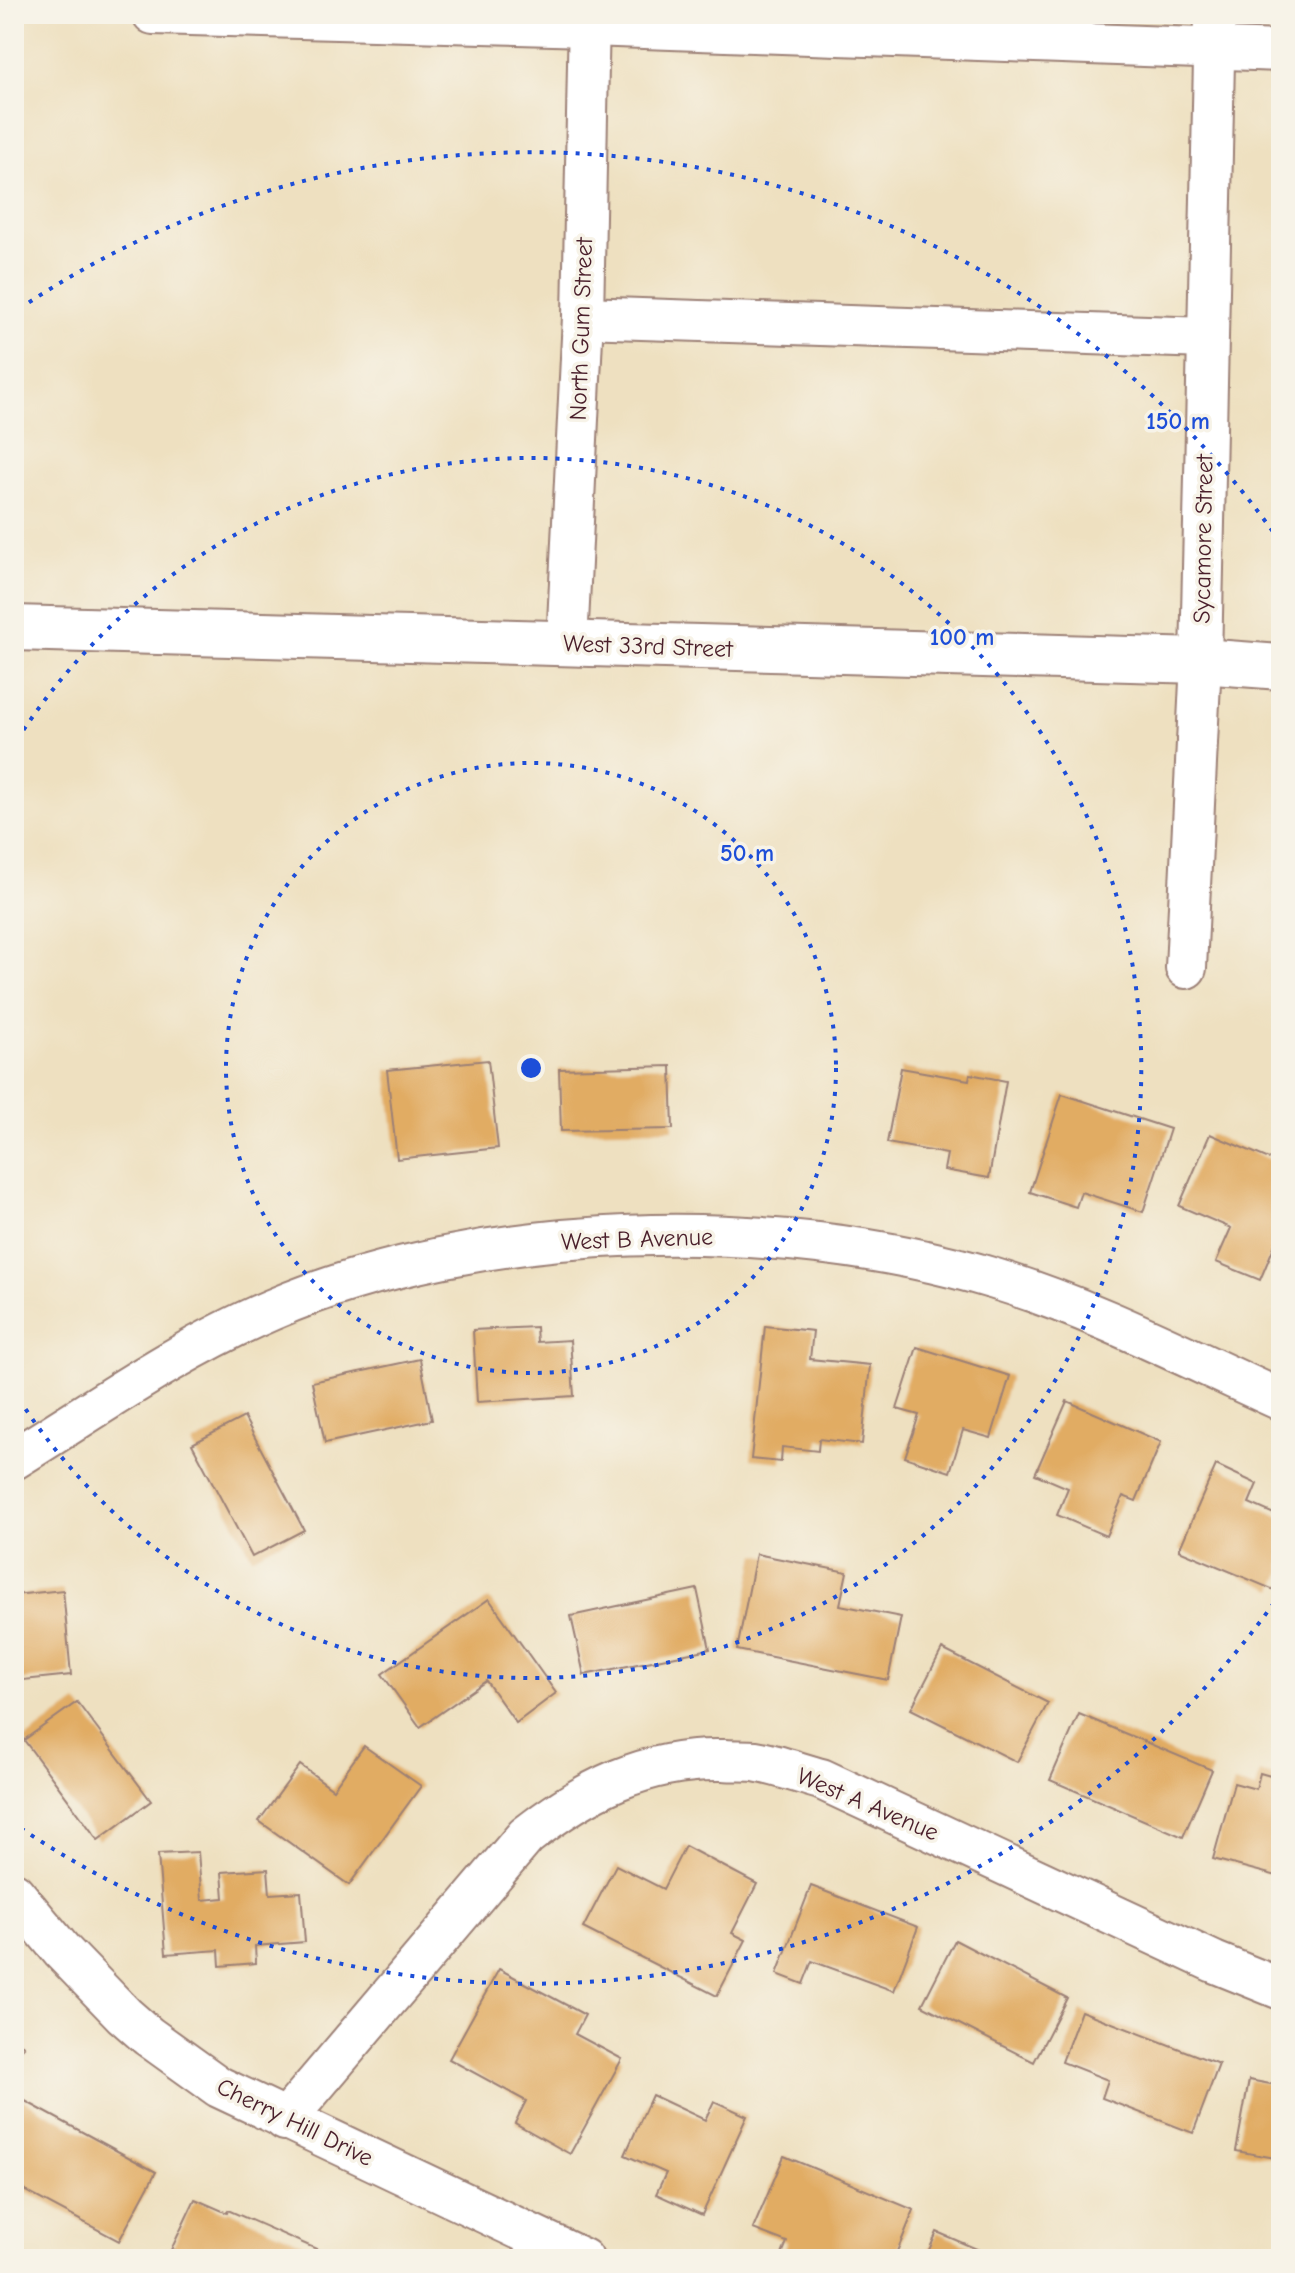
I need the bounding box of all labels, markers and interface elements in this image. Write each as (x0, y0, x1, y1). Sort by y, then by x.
street label: North Gum Street (564, 236, 598, 421)
text: 150 m (1146, 407, 1210, 435)
street label: Sycamore Street (1188, 453, 1218, 624)
text: 100 m (930, 623, 994, 651)
street label: West 33rd Street (563, 629, 735, 663)
text: 50 m (720, 839, 774, 867)
centre of rings (517, 1054, 545, 1082)
street label: West B Avenue (561, 1222, 713, 1256)
street label: West A Avenue (793, 1762, 943, 1846)
street label: Cherry Hill Drive (212, 2072, 378, 2172)

